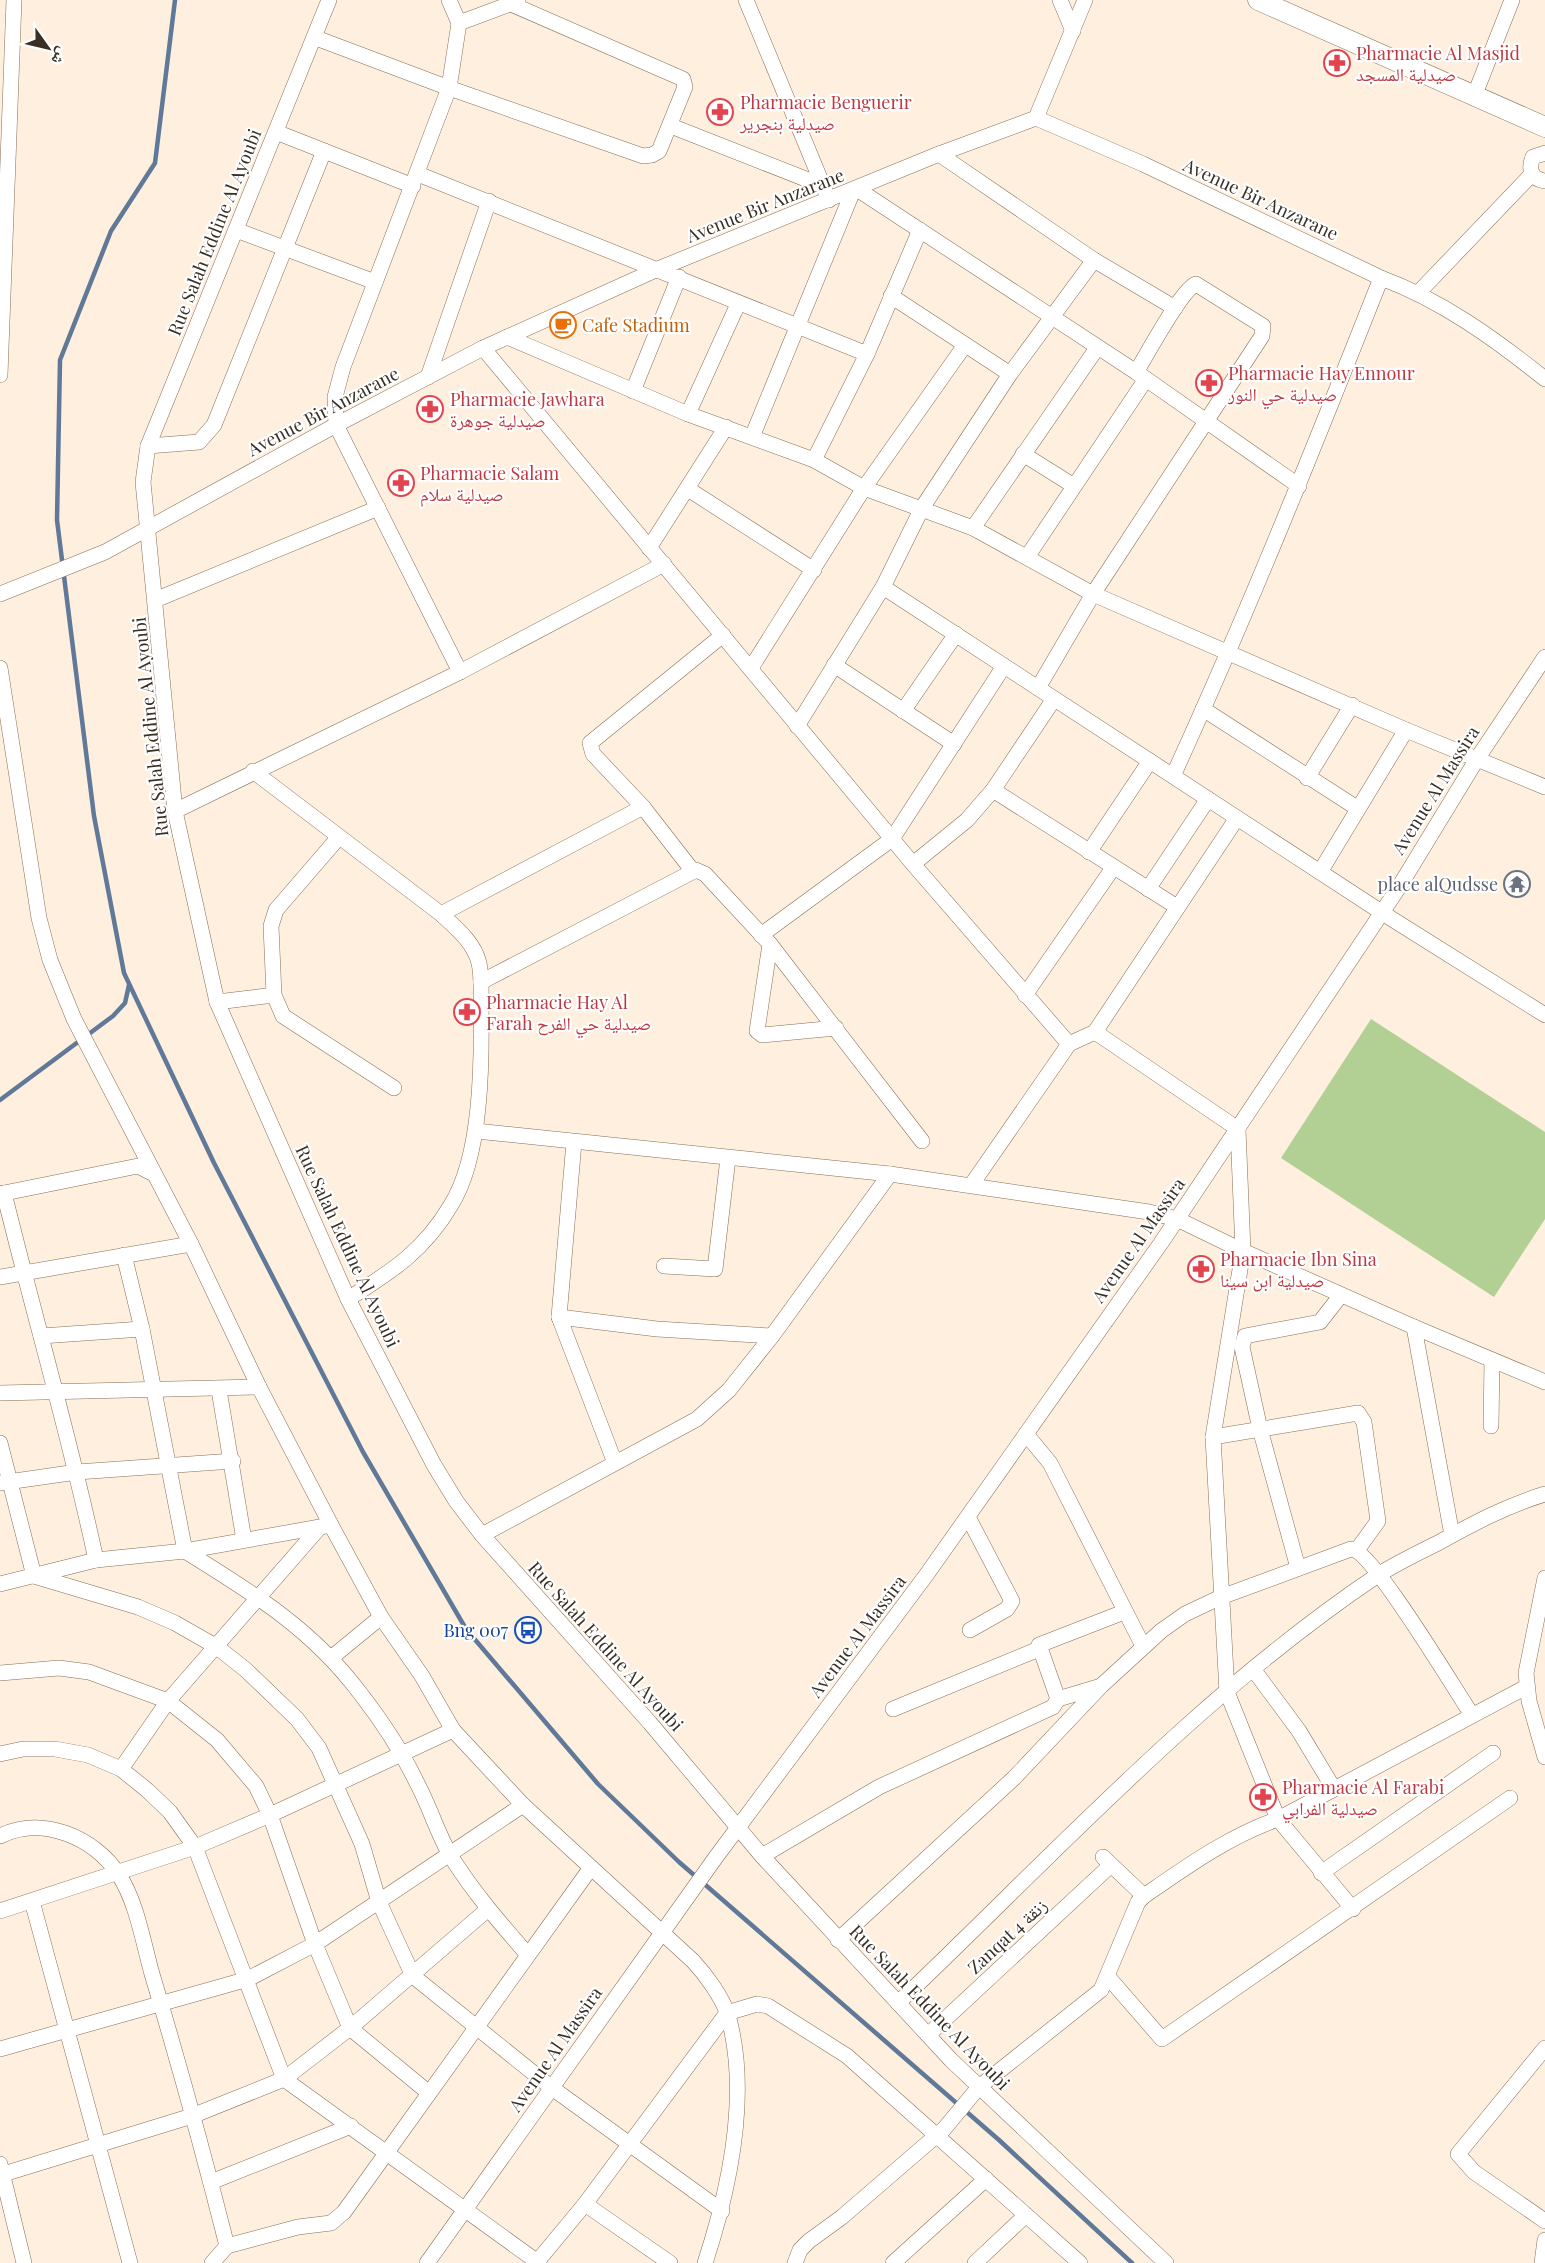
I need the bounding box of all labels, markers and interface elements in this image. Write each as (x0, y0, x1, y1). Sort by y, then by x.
north arrow (18, 18, 78, 78)
place label: Pharmacie Al Masjid صيدلية المسجد (1356, 41, 1521, 86)
text: ش (47, 44, 74, 70)
pharmacy icon: Pharmacie Al Masjid صيدلية المسجد (1322, 48, 1352, 78)
place label: Pharmacie Benguerir صيدلية بنجرير (739, 90, 912, 135)
pharmacy icon: Pharmacie Benguerir صيدلية بنجرير (705, 97, 735, 127)
street label: Rue Salah Eddine Al Ayoubi (162, 125, 266, 339)
street label: Avenue Bir Anzarane (1179, 152, 1342, 245)
street label: Avenue Bir Anzarane (682, 162, 847, 248)
cafe icon: Cafe Stadium (548, 310, 578, 340)
place label: Cafe Stadium (582, 313, 690, 337)
street label: Avenue Bir Anzarane (242, 361, 403, 462)
place label: Pharmacie Hay Ennour صيدلية حي النور (1227, 361, 1415, 410)
pharmacy icon: Pharmacie Hay Ennour صيدلية حي النور (1194, 368, 1224, 398)
place label: Pharmacie Jawhara صيدلية جوهرة (450, 387, 605, 432)
pharmacy icon: Pharmacie Jawhara صيدلية جوهرة (415, 394, 445, 424)
place label: Pharmacie Salam صيدلية سلام (420, 461, 559, 507)
pharmacy icon: Pharmacie Salam صيدلية سلام (386, 468, 416, 498)
street label: Rue Salah Eddine Al Ayoubi (127, 616, 173, 838)
street label: Avenue Al Massira (1385, 721, 1484, 860)
temple icon: place alQudsse (1502, 869, 1532, 899)
place label: place alQudsse (1378, 872, 1498, 896)
place label: Pharmacie Hay Al Farah صيدلية حي الفرح (486, 990, 651, 1039)
pharmacy icon: Pharmacie Hay Al Farah صيدلية حي الفرح (452, 997, 482, 1027)
street label: Rue Salah Eddine Al Ayoubi (290, 1141, 406, 1351)
street label: Avenue Al Massira (1085, 1173, 1190, 1308)
place label: Pharmacie Ibn Sina صيدلية ابن سينا (1220, 1247, 1377, 1292)
pharmacy icon: Pharmacie Ibn Sina صيدلية ابن سينا (1186, 1254, 1216, 1284)
street label: Rue Salah Eddine Al Ayoubi (523, 1556, 689, 1736)
street label: Avenue Al Massira (803, 1570, 911, 1703)
bus stop icon: Bng 007 (513, 1615, 543, 1645)
place label: Bng 007 (443, 1618, 509, 1642)
place label: Pharmacie Al Farabi صيدلية الفرابي (1282, 1775, 1444, 1824)
pharmacy icon: Pharmacie Al Farabi صيدلية الفرابي (1248, 1782, 1278, 1812)
street label: Zanqat 4 زنقة (962, 1893, 1052, 1979)
street label: Rue Salah Eddine Al Ayoubi (845, 1919, 1015, 2095)
street label: Avenue Al Massira (502, 1982, 607, 2117)

